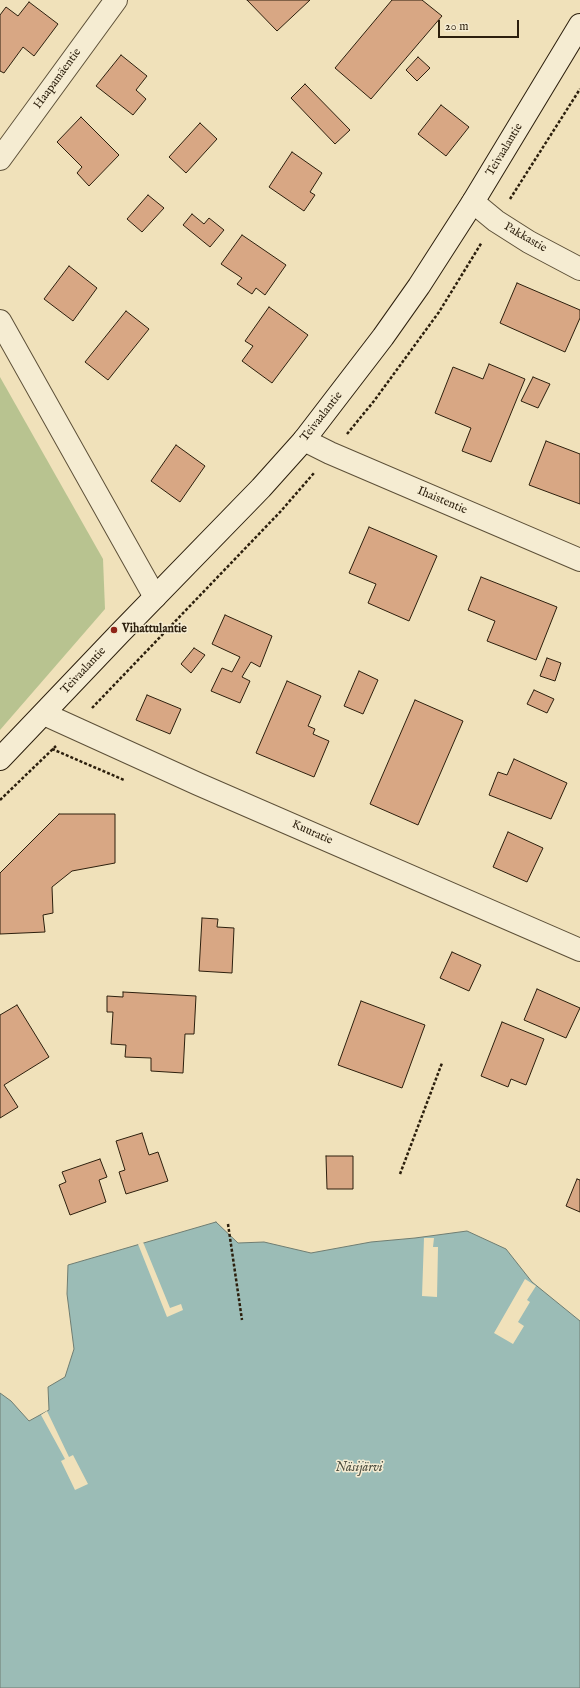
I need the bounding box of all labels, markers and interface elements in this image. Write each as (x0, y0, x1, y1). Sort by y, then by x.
scale bar (440, 12, 521, 38)
text: 20 m (445, 19, 468, 34)
street label: Haapamäentie (31, 46, 85, 112)
street label: Teivaalantie (483, 121, 527, 179)
street label: Pakkastie (501, 220, 549, 256)
street label: Teivaalantie (298, 389, 346, 445)
street label: Ihaistentie (415, 484, 469, 518)
place label: Vihattulantie (122, 623, 187, 637)
marker: Vihattulantie (109, 625, 119, 635)
street label: Teivaalantie (58, 644, 110, 698)
street label: Kuuratie (289, 818, 335, 848)
water label: Näsijärvi (335, 1460, 383, 1476)

